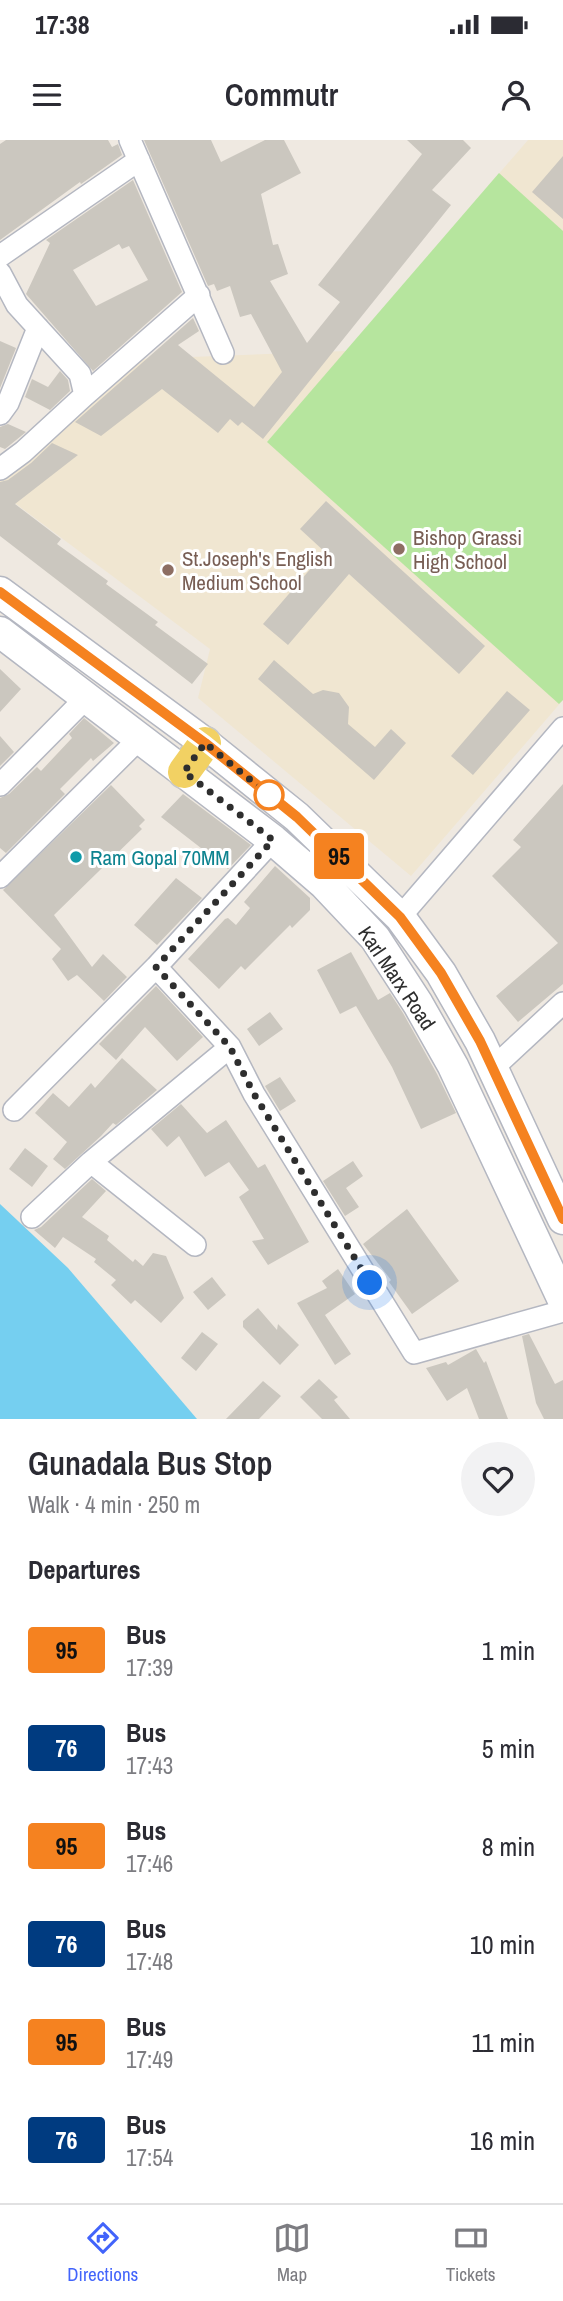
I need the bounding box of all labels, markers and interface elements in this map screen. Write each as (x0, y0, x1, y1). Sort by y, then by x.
text: 17:38 (35, 7, 90, 42)
text: Commutr (225, 73, 338, 116)
icon: menu (28, 76, 66, 114)
icon: person (497, 76, 535, 114)
place label: Bishop Grassi High School (413, 523, 522, 576)
marker: Bishop Grassi High School (391, 541, 407, 557)
place label: St.Joseph's English Medium School (182, 544, 333, 597)
marker: St.Joseph's English Medium School (160, 562, 176, 578)
unlabelled marker (254, 780, 284, 810)
line badge: 95 (308, 833, 370, 879)
text: 95 (328, 840, 350, 872)
place label: Ram Gopal 70MM (90, 843, 230, 872)
marker: Ram Gopal 70MM (68, 849, 84, 865)
street label: Karl Marx Road (352, 920, 442, 1036)
your location (352, 1265, 387, 1300)
text: Gunadala Bus Stop (28, 1441, 273, 1485)
button: heart (461, 1442, 535, 1516)
text: Walk · 4 min · 250 m (28, 1489, 200, 1520)
text: Departures (28, 1552, 141, 1587)
text: Bus (126, 1617, 166, 1652)
text: 1 min (482, 1633, 535, 1668)
text: 95 (56, 1634, 77, 1666)
text: 17:39 (126, 1652, 173, 1683)
text: Bus (126, 1715, 166, 1750)
text: 5 min (482, 1731, 535, 1766)
text: 76 (56, 1732, 77, 1764)
text: 17:43 (126, 1750, 173, 1781)
text: Bus (126, 1813, 166, 1848)
text: 8 min (482, 1829, 535, 1864)
text: 95 (56, 1830, 77, 1862)
text: 17:46 (126, 1848, 173, 1879)
text: Bus (126, 1911, 166, 1946)
text: 10 min (470, 1927, 535, 1962)
text: 76 (56, 1928, 77, 1960)
text: 17:48 (126, 1946, 173, 1977)
text: Bus (126, 2009, 166, 2044)
text: 11 min (471, 2025, 535, 2060)
text: 95 (56, 2026, 77, 2058)
text: 17:49 (126, 2044, 173, 2075)
text: Bus (126, 2107, 166, 2142)
text: 16 min (470, 2123, 535, 2158)
text: 76 (56, 2124, 77, 2156)
text: 17:54 (126, 2142, 173, 2173)
tab: Directions (67, 2219, 138, 2287)
tab: Map (273, 2219, 311, 2287)
tab: Tickets (446, 2219, 496, 2287)

